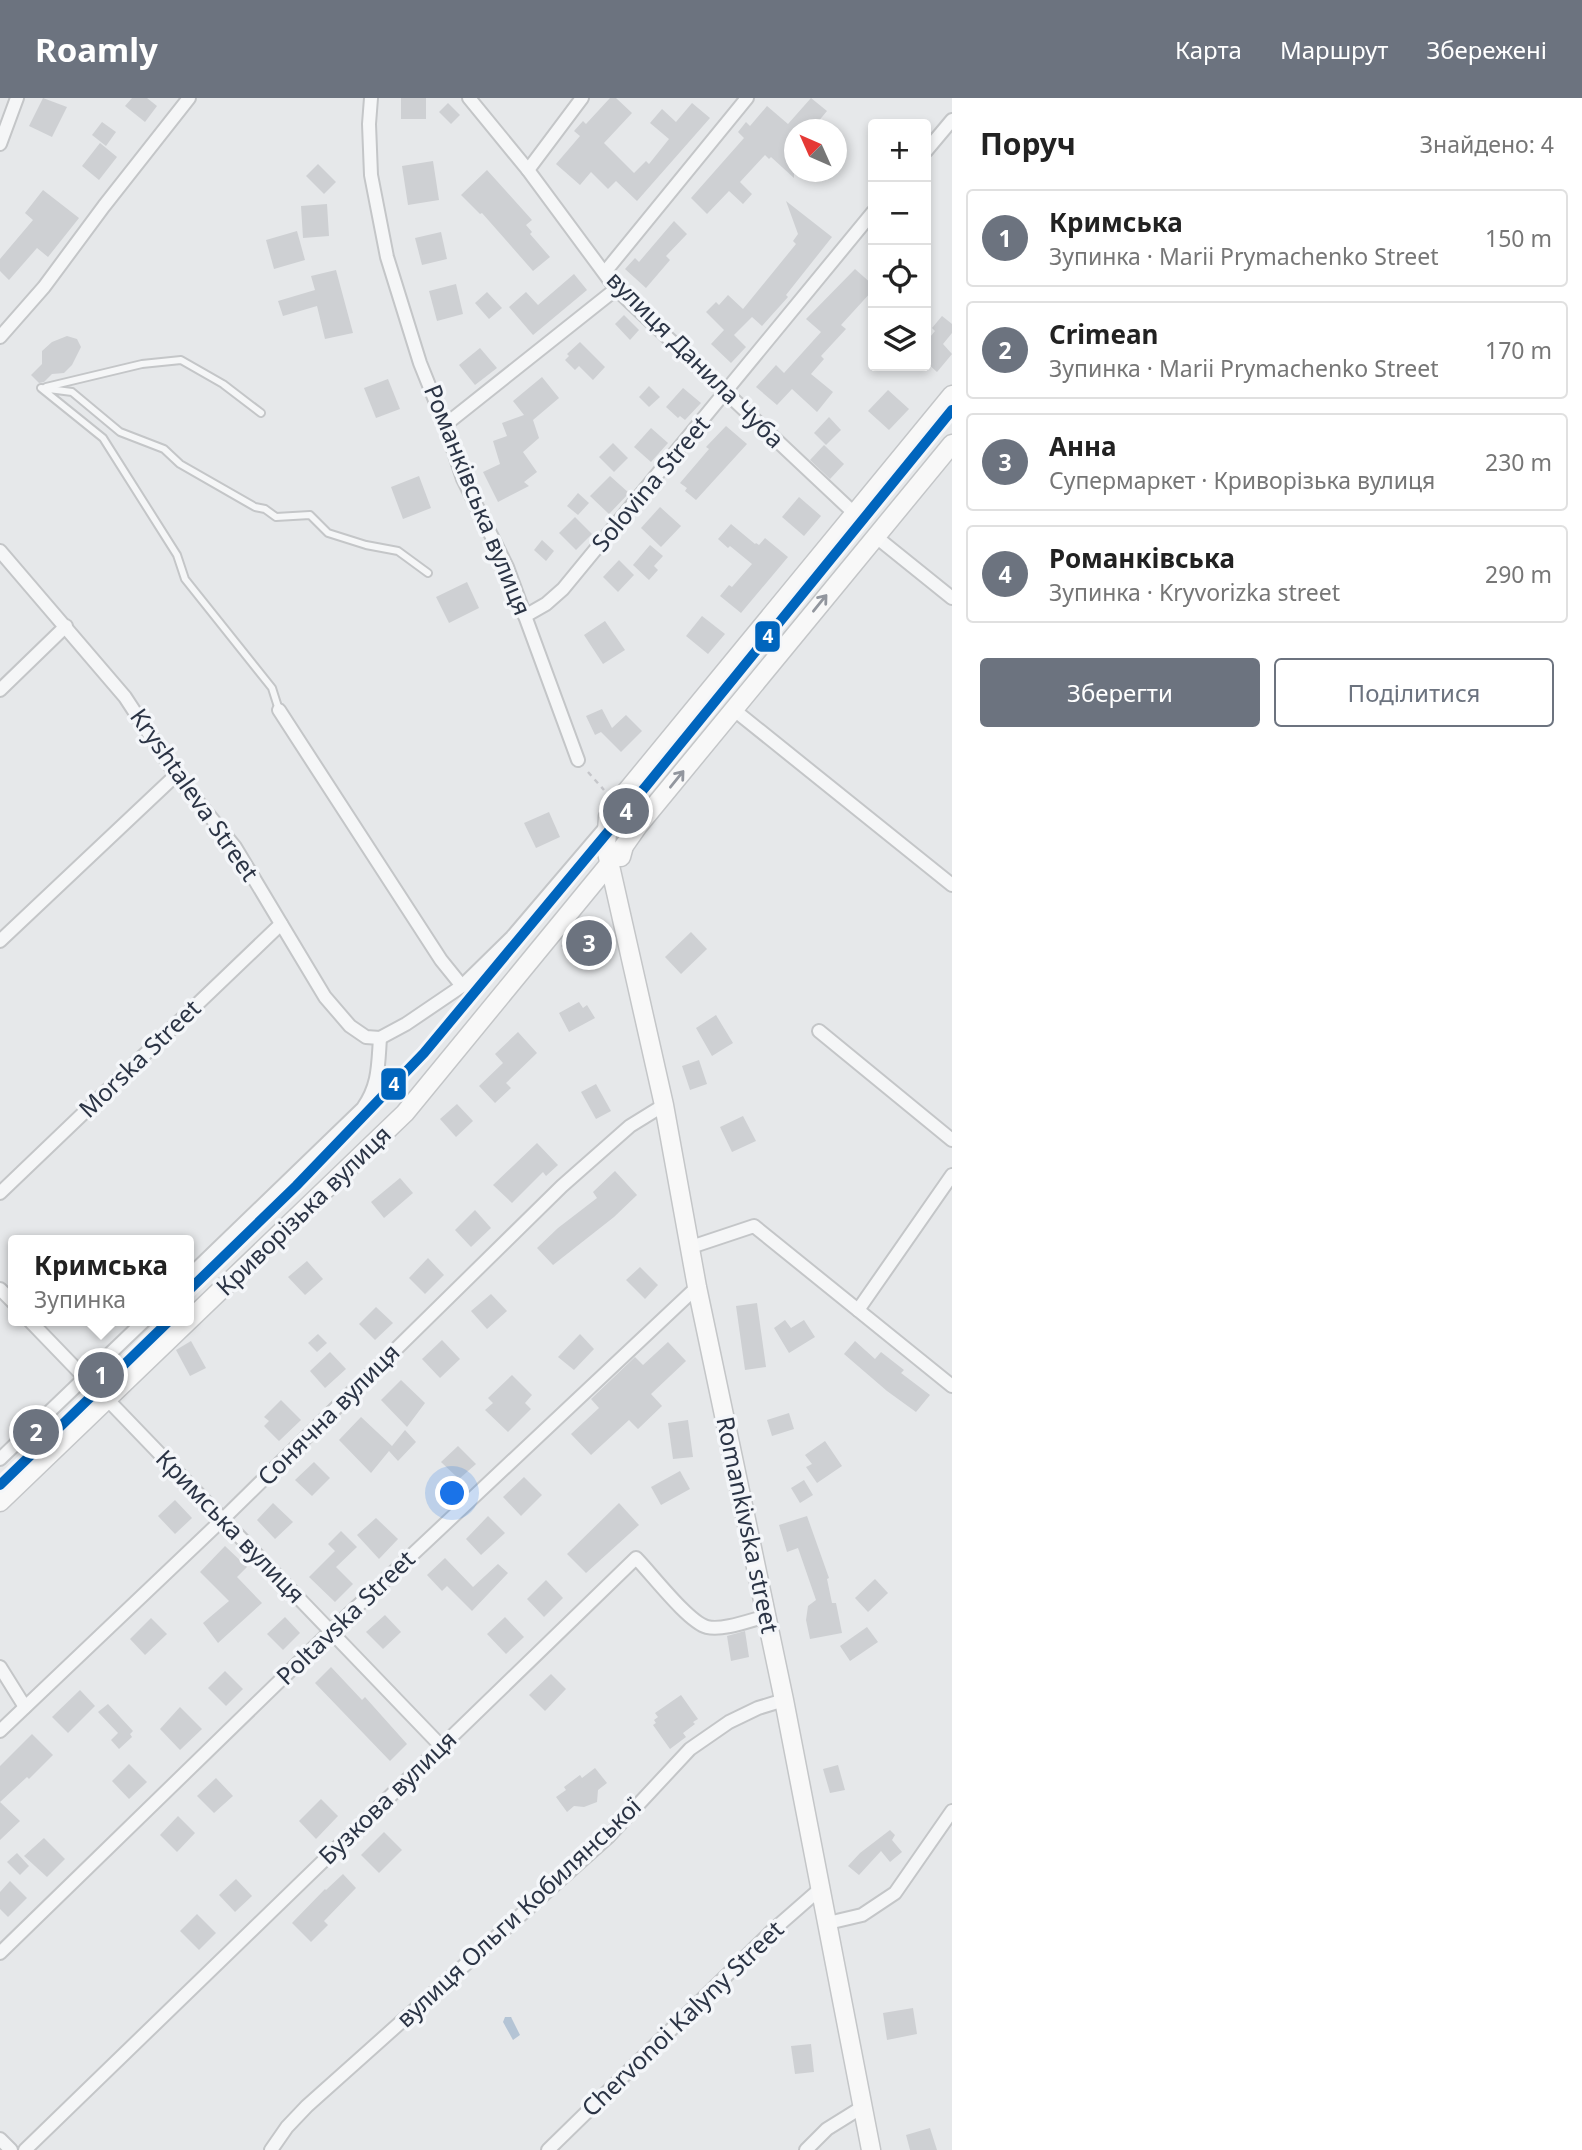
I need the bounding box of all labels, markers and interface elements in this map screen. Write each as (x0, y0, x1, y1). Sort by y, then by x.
text: Roamly (35, 27, 158, 72)
text: Карта (1175, 33, 1242, 66)
text: Маршрут (1280, 33, 1388, 66)
text: Збережені (1426, 33, 1547, 66)
north arrow (784, 119, 847, 182)
map controls (868, 119, 931, 371)
button: + (868, 119, 931, 182)
text: Поруч (980, 123, 1076, 164)
text: Знайдено: 4 (1420, 128, 1554, 160)
button: − (868, 182, 931, 245)
text: Кримська (1049, 204, 1183, 240)
text: 1 (998, 222, 1012, 254)
text: 150 m (1485, 222, 1552, 254)
text: Зупинка · Marii Prymachenko Street (1049, 240, 1438, 272)
button: locate (868, 245, 931, 308)
street label: вулиця Данила Чуба (600, 263, 792, 455)
button: layers (868, 308, 931, 371)
text: Crimean (1049, 316, 1158, 352)
text: 2 (998, 334, 1012, 366)
text: 170 m (1485, 334, 1552, 366)
text: Зупинка · Marii Prymachenko Street (1049, 352, 1438, 384)
street label: Романківська вулиця (417, 379, 540, 620)
street label: Solovina Street (583, 408, 717, 558)
text: Анна (1049, 428, 1117, 464)
text: 3 (998, 446, 1012, 478)
text: 230 m (1485, 446, 1552, 478)
text: Супермаркет · Криворізька вулиця (1049, 464, 1435, 496)
text: Романківська (1049, 540, 1235, 576)
text: 4 (998, 558, 1012, 590)
text: 290 m (1485, 558, 1552, 590)
text: Зупинка · Kryvorizka street (1049, 576, 1340, 608)
one-way arrow (813, 594, 828, 612)
line badge: 4 (754, 620, 781, 653)
text: 4 (763, 623, 774, 649)
button: Зберегти (980, 658, 1260, 727)
button: Поділитися (1274, 658, 1554, 727)
street label: Kryshtaleva Street (123, 701, 267, 887)
one-way arrow (669, 770, 684, 788)
pin: 4 (603, 785, 649, 837)
pin: 3 (566, 917, 612, 969)
street label: Morska Street (71, 991, 207, 1124)
line badge: 4 (380, 1067, 407, 1101)
text: 4 (389, 1071, 400, 1097)
street label: Криворізька вулиця (208, 1118, 398, 1302)
popup (8, 1235, 194, 1326)
text: Кримська (34, 1247, 168, 1283)
text: Зупинка (34, 1283, 126, 1315)
street label: Сонячна вулиця (250, 1336, 406, 1492)
pin: 1 (78, 1349, 124, 1401)
pin: 2 (13, 1406, 59, 1458)
street label: Romankivska street (709, 1413, 788, 1636)
street label: Кримська вулиця (149, 1442, 313, 1610)
your location (435, 1476, 469, 1510)
street label: Poltavska Street (269, 1542, 422, 1692)
street label: Бузкова вулиця (311, 1723, 463, 1871)
street label: вулиця Ольги Кобилянської (389, 1790, 647, 2034)
street label: Chervonoi Kalyny Street (574, 1912, 790, 2123)

